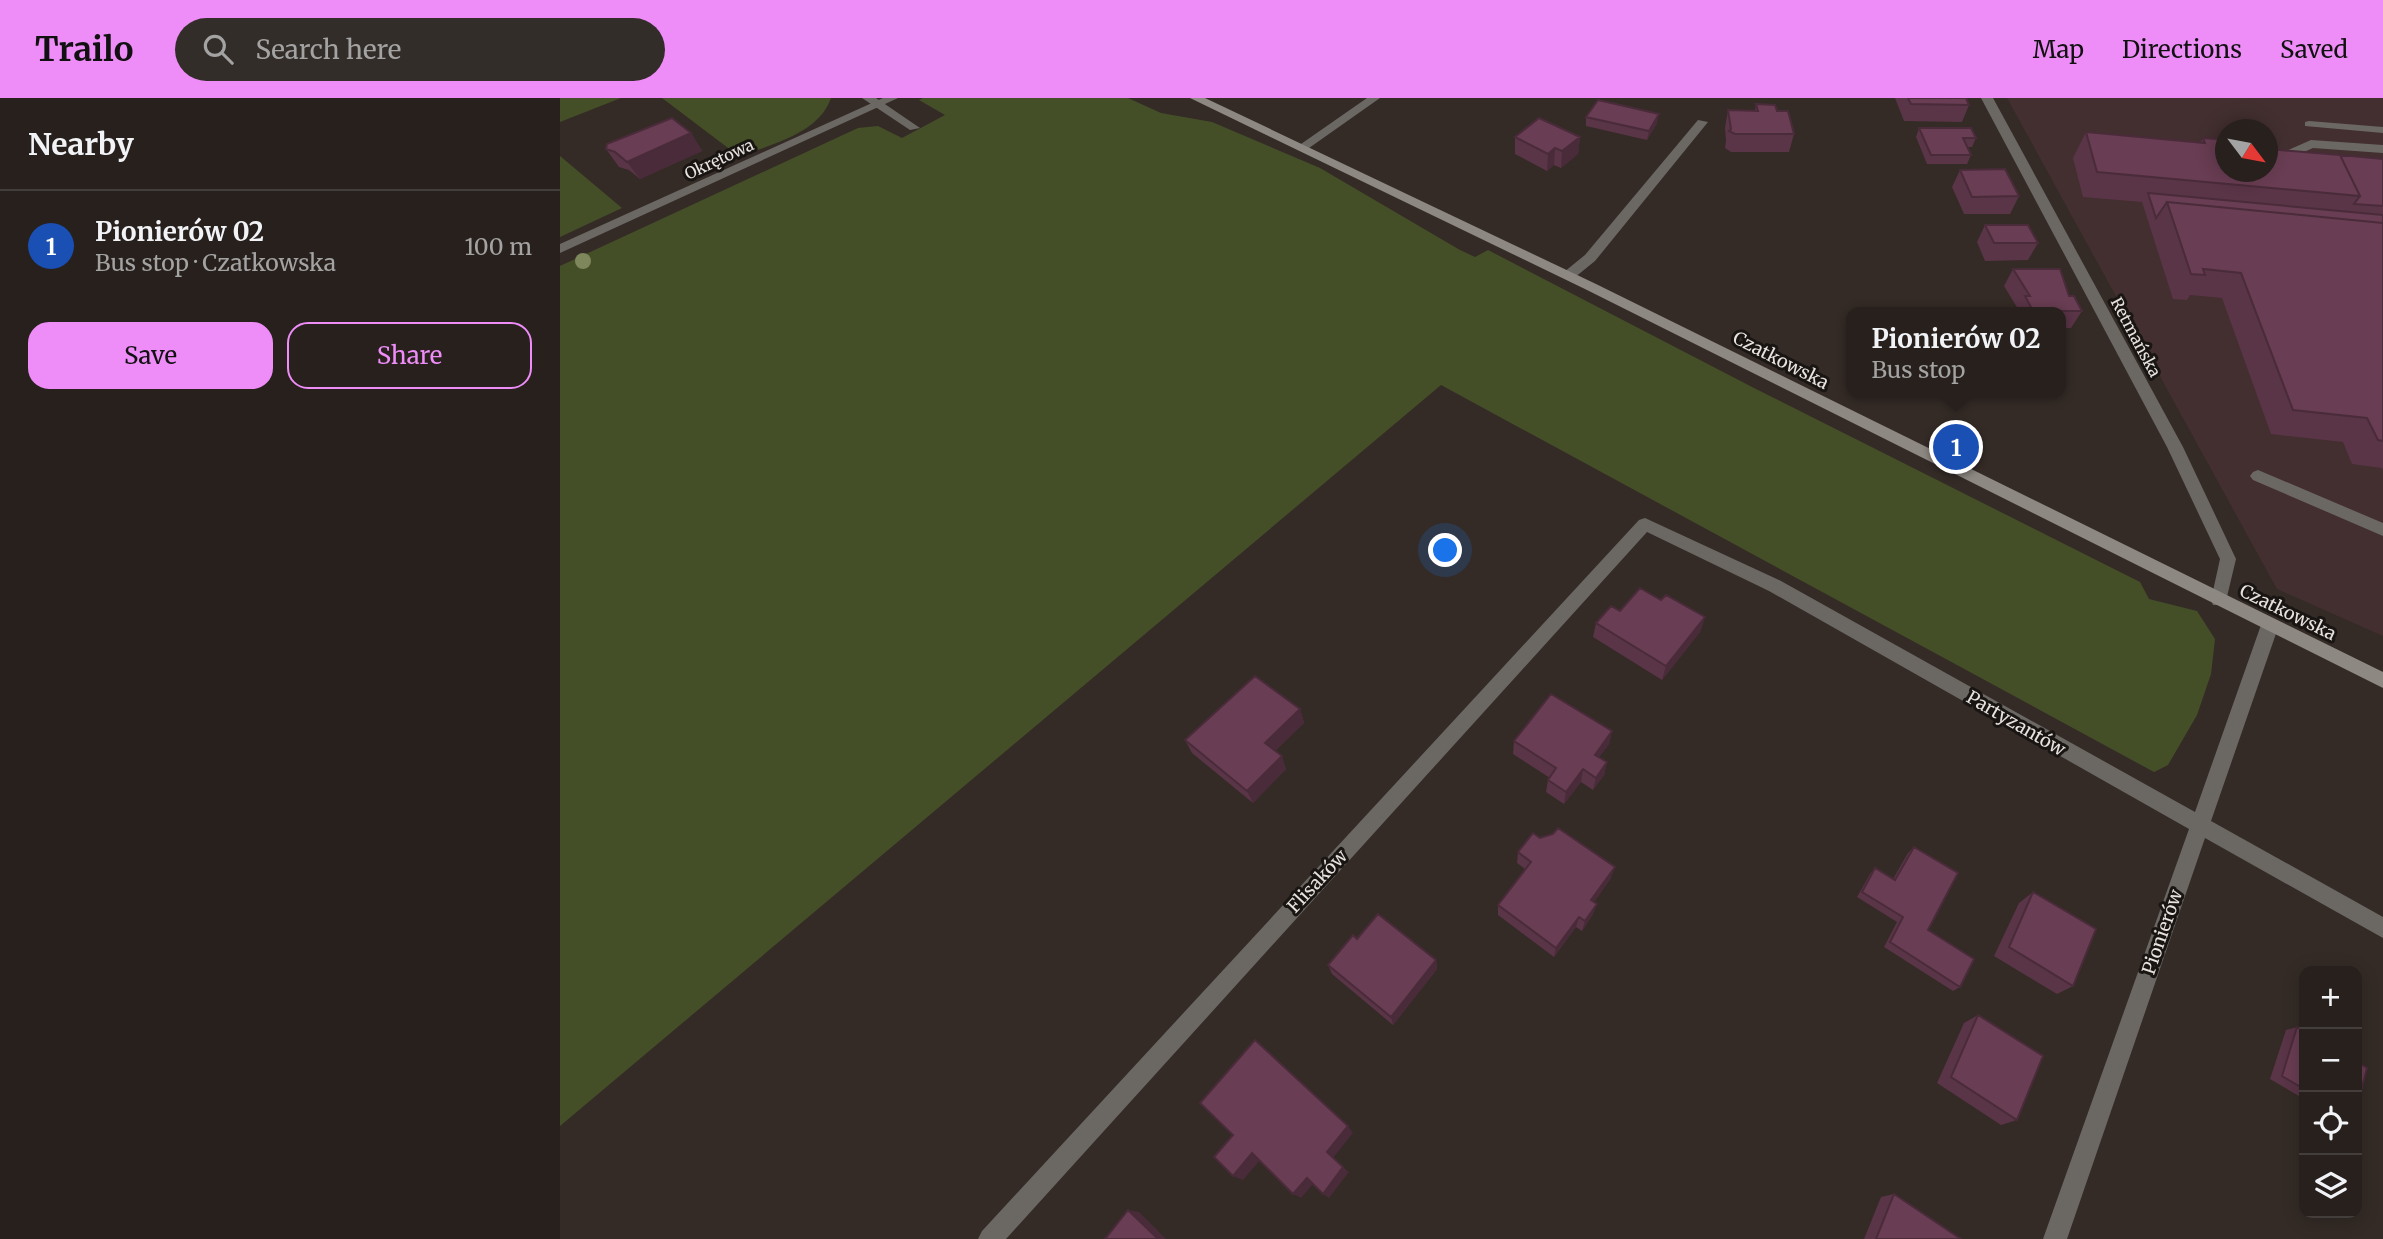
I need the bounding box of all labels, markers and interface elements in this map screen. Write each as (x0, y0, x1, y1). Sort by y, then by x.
search box (175, 18, 665, 81)
text: Trailo (35, 29, 133, 70)
icon: search (199, 30, 237, 68)
text: Search here (255, 33, 401, 66)
text: Map (2033, 34, 2084, 65)
text: Directions (2122, 34, 2242, 65)
text: Saved (2280, 34, 2348, 65)
north arrow (2215, 119, 2278, 182)
text: Nearby (28, 125, 134, 163)
street label: Okrętowa (681, 134, 757, 184)
text: Pionierów 02 (95, 215, 264, 248)
text: 1 (46, 232, 56, 261)
text: 100 m (464, 232, 532, 261)
text: Bus stop · Czatkowska (95, 248, 336, 277)
street label: Retmańska (2107, 294, 2166, 381)
popup (1846, 307, 2066, 398)
button: Save (28, 322, 273, 389)
button: Share (287, 322, 532, 389)
text: Pionierów 02 (1871, 322, 2041, 355)
street label: Czatkowska (1729, 326, 1833, 394)
text: Bus stop (1871, 355, 1965, 384)
pin: 1 (1933, 421, 1979, 473)
your location (1428, 533, 1462, 567)
street label: Czatkowska (2236, 579, 2340, 645)
street label: Partyzantów (1962, 685, 2070, 761)
street label: Flisaków (1282, 844, 1353, 917)
street label: Pionierów (2137, 886, 2187, 977)
map controls (2299, 966, 2362, 1218)
button: + (2299, 966, 2362, 1029)
button: − (2299, 1029, 2362, 1092)
button: locate (2299, 1092, 2362, 1155)
button: layers (2299, 1155, 2362, 1218)

